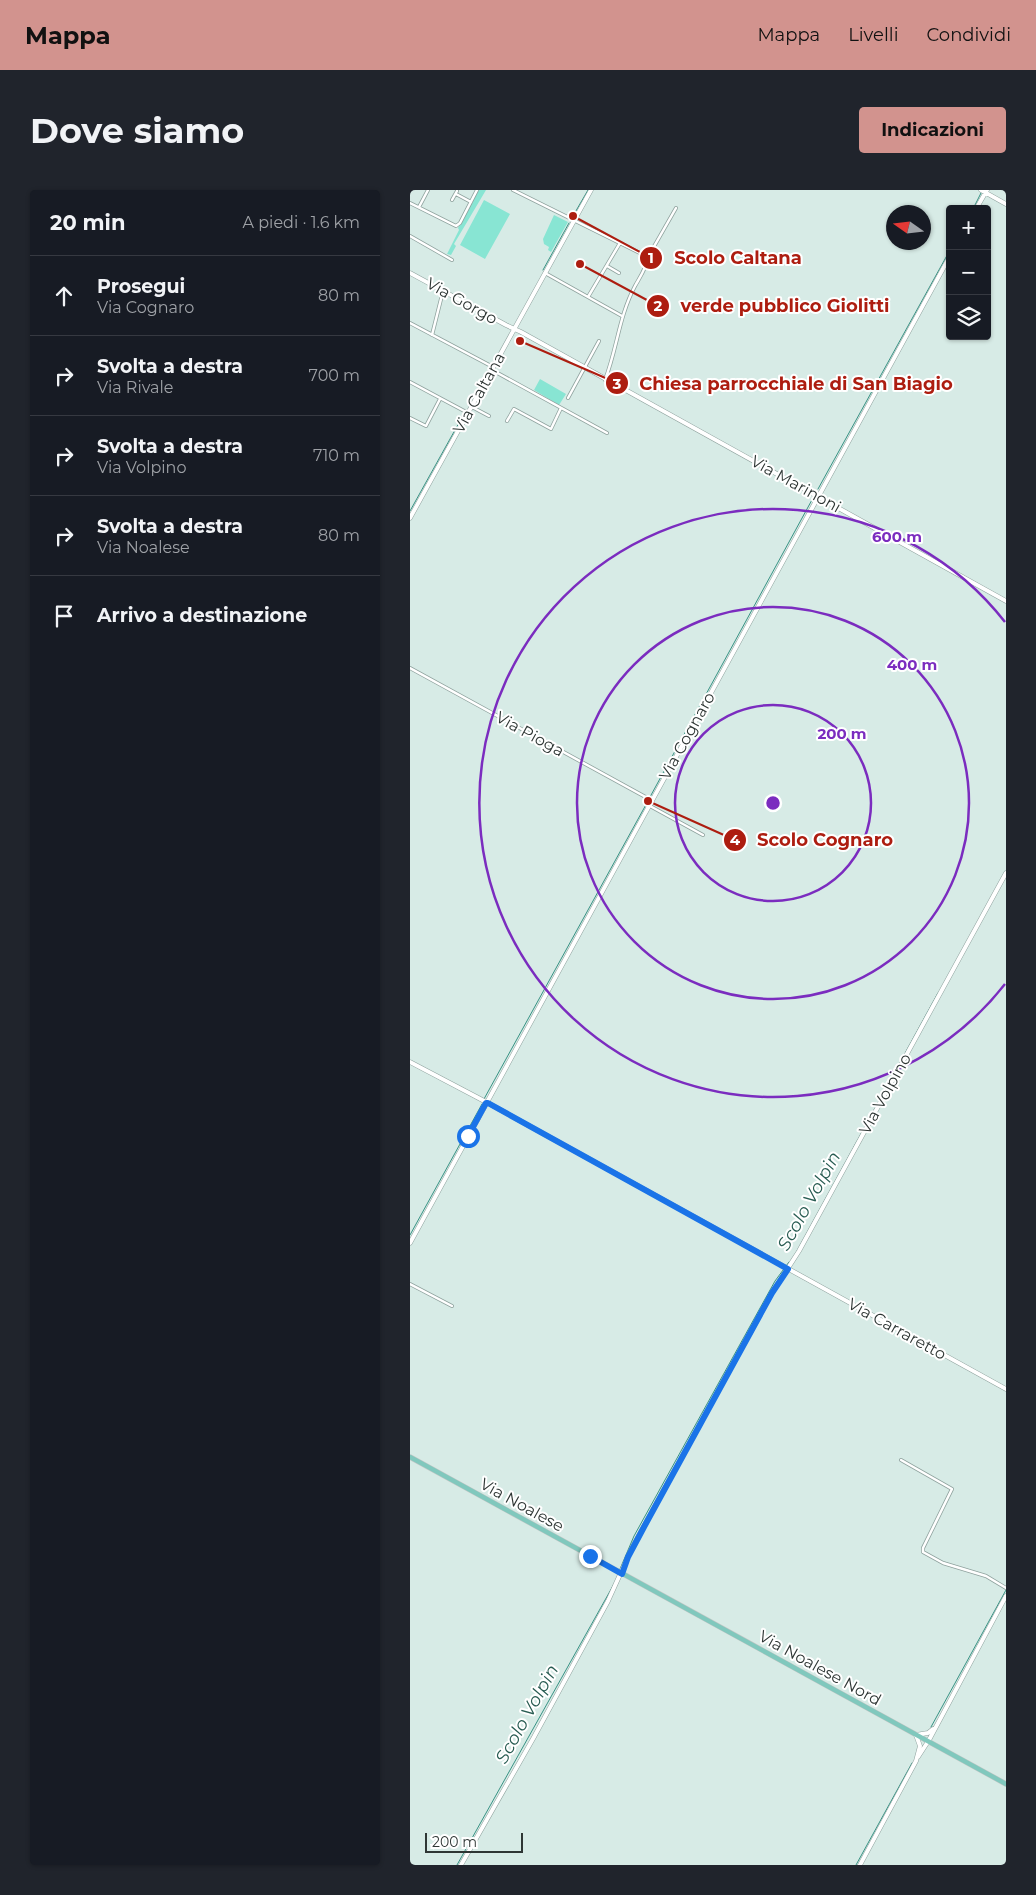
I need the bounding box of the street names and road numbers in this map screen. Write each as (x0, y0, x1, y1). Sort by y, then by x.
street label: Via Gorgo (423, 274, 501, 328)
street label: Via Caltana (449, 349, 509, 437)
street label: Via Marinoni (748, 451, 844, 517)
street label: Via Cognaro (655, 689, 719, 783)
street label: Via Pioga (493, 707, 567, 761)
street label: Via Volpino (855, 1050, 915, 1138)
street label: Via Carraretto (845, 1294, 949, 1364)
street label: Via Noalese (477, 1474, 567, 1536)
street label: Via Noalese Nord (755, 1626, 885, 1710)

